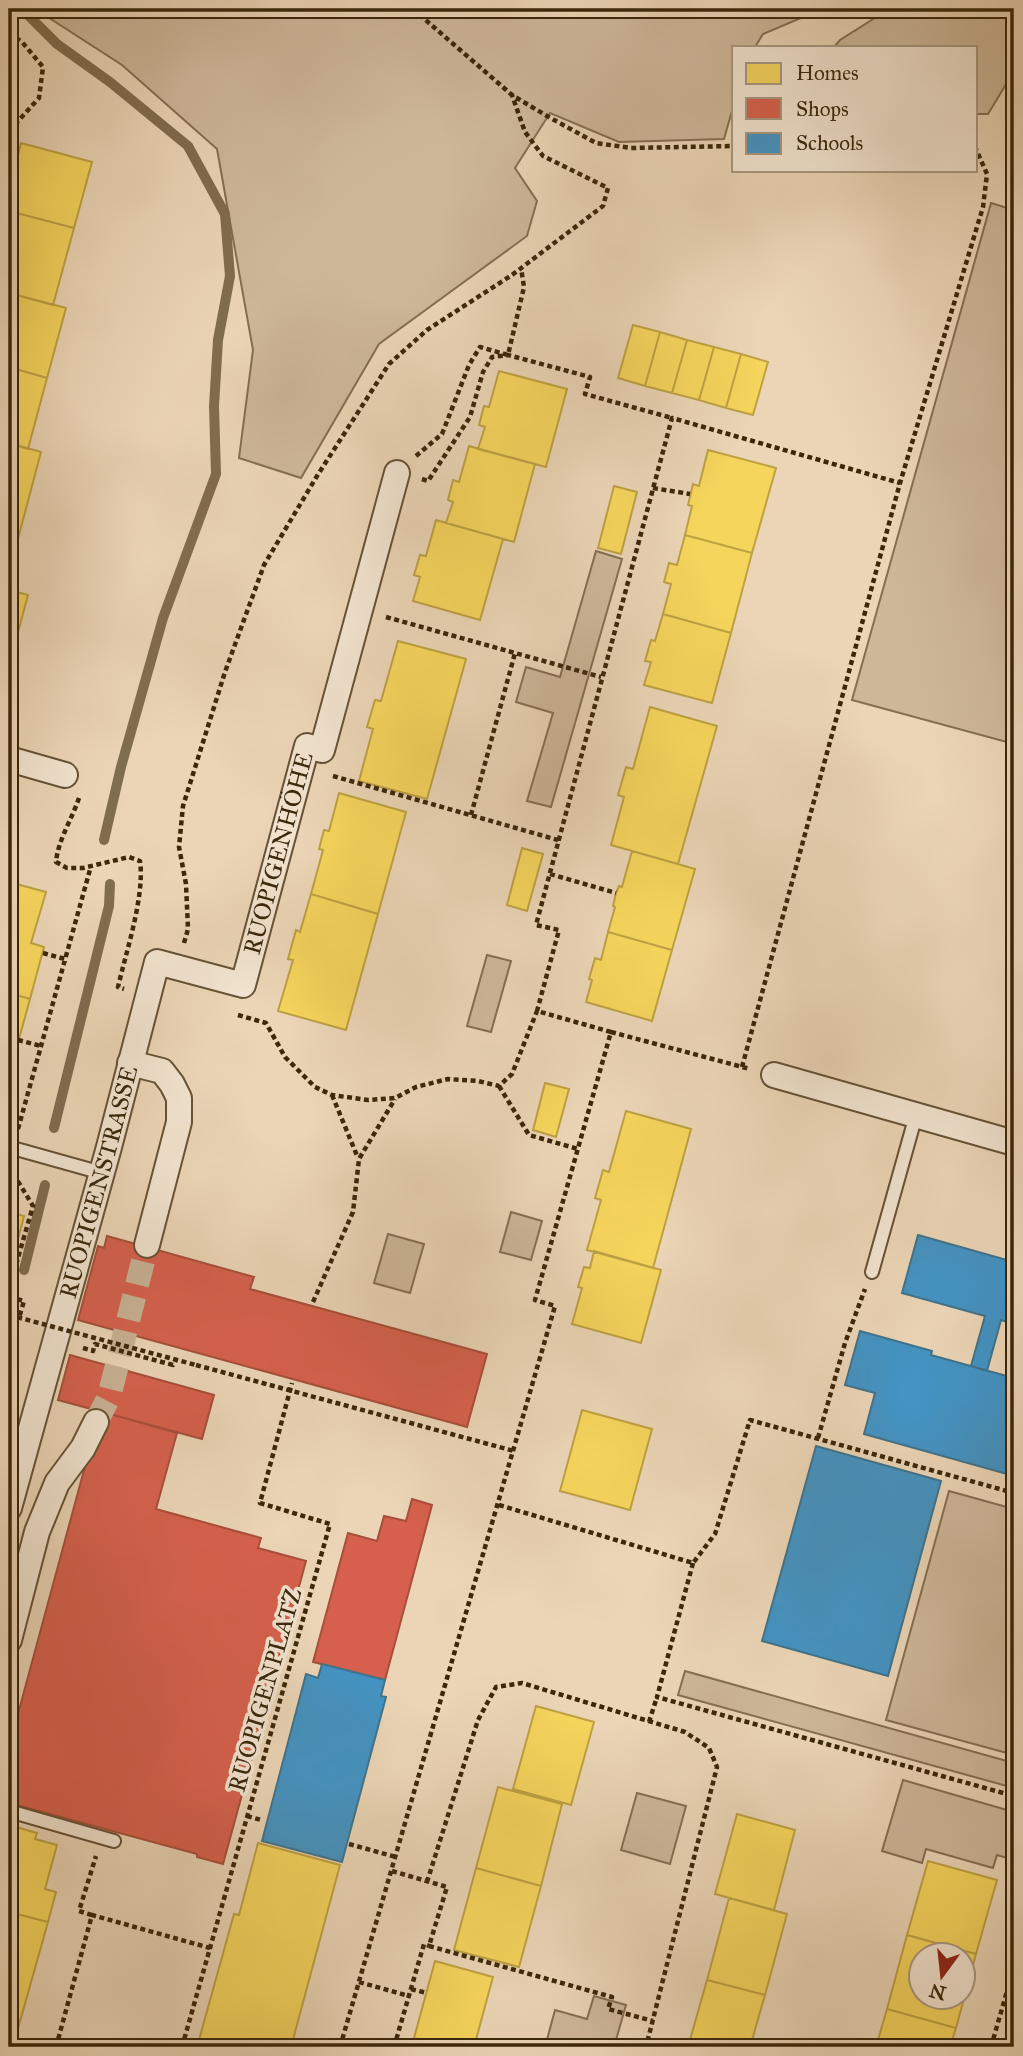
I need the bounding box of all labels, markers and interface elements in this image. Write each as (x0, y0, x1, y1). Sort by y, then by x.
legend (732, 46, 978, 172)
text: Homes (796, 60, 859, 86)
text: Shops (796, 96, 849, 122)
text: Schools (796, 130, 863, 156)
street label: RUOPIGENHÖHE (237, 749, 320, 958)
street label: RUOPIGENSTRASSE (53, 1063, 144, 1302)
street label: RUOPIGENPLATZ (222, 1585, 308, 1795)
north arrow (908, 1940, 978, 2010)
text: N (927, 1979, 948, 2005)

